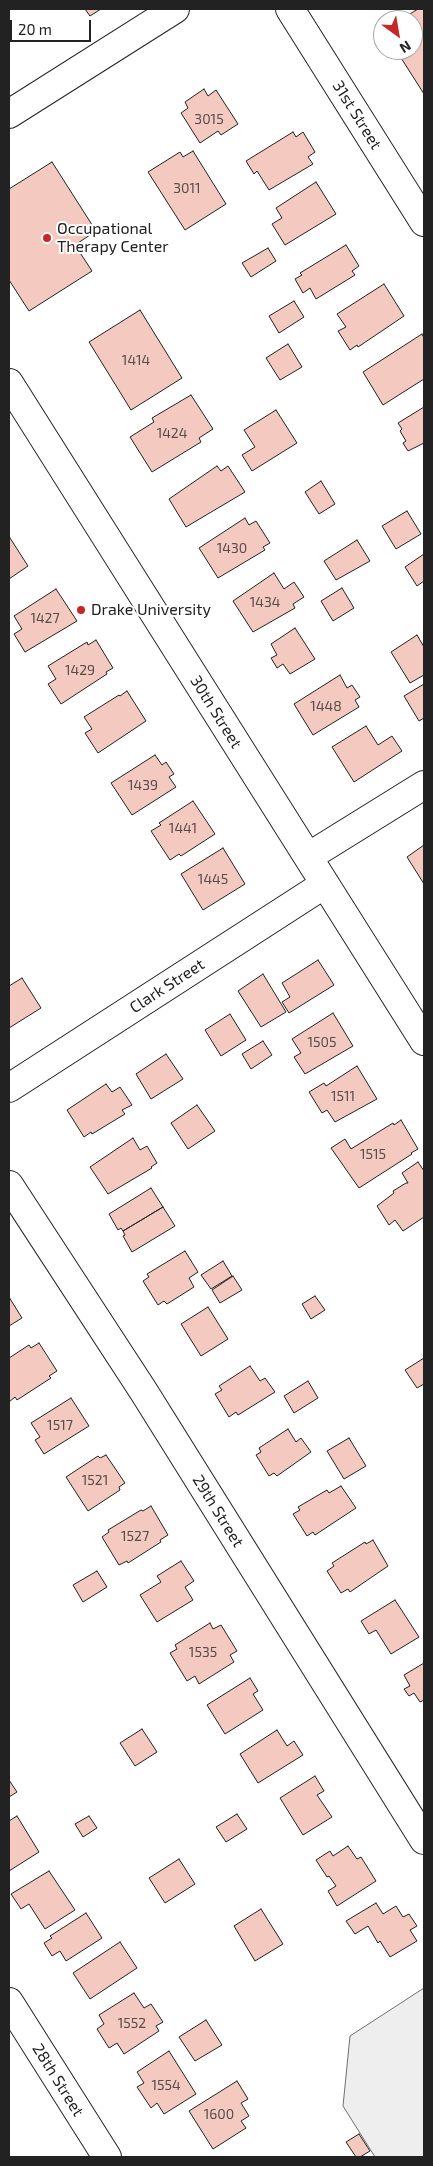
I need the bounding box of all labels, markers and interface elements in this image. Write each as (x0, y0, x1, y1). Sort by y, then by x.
scale bar (12, 10, 94, 42)
north arrow (373, 10, 423, 60)
text: 20 m (18, 20, 52, 38)
text: N (397, 37, 414, 57)
street label: 31st Street (328, 77, 386, 153)
house number: 3015 (194, 111, 224, 127)
house number: 3011 (173, 180, 201, 196)
place label: Occupational Therapy Center (57, 219, 169, 257)
marker: Occupational Therapy Center (41, 232, 53, 244)
house number: 1414 (122, 352, 150, 368)
house number: 1424 (157, 425, 187, 441)
house number: 1430 (217, 540, 247, 556)
house number: 1434 (250, 594, 280, 610)
place label: Drake University (91, 600, 211, 620)
marker: Drake University (75, 604, 87, 616)
house number: 1427 (30, 610, 60, 626)
house number: 1429 (65, 662, 95, 678)
street label: 30th Street (186, 672, 246, 752)
house number: 1448 (310, 698, 342, 714)
house number: 1439 (128, 777, 158, 793)
house number: 1441 (169, 820, 197, 836)
house number: 1445 (198, 871, 228, 887)
street label: Clark Street (126, 955, 208, 1017)
house number: 1505 (307, 1034, 337, 1050)
house number: 1511 (331, 1088, 355, 1104)
house number: 1515 (360, 1146, 386, 1162)
house number: 1517 (47, 1417, 73, 1433)
street label: 29th Street (188, 1471, 248, 1551)
house number: 1521 (82, 1472, 108, 1488)
house number: 1527 (121, 1528, 149, 1544)
house number: 1535 (189, 1644, 217, 1660)
house number: 1552 (118, 2015, 146, 2031)
street label: 28th Street (28, 2040, 88, 2120)
house number: 1554 (151, 2077, 181, 2093)
house number: 1600 (204, 2106, 234, 2122)

